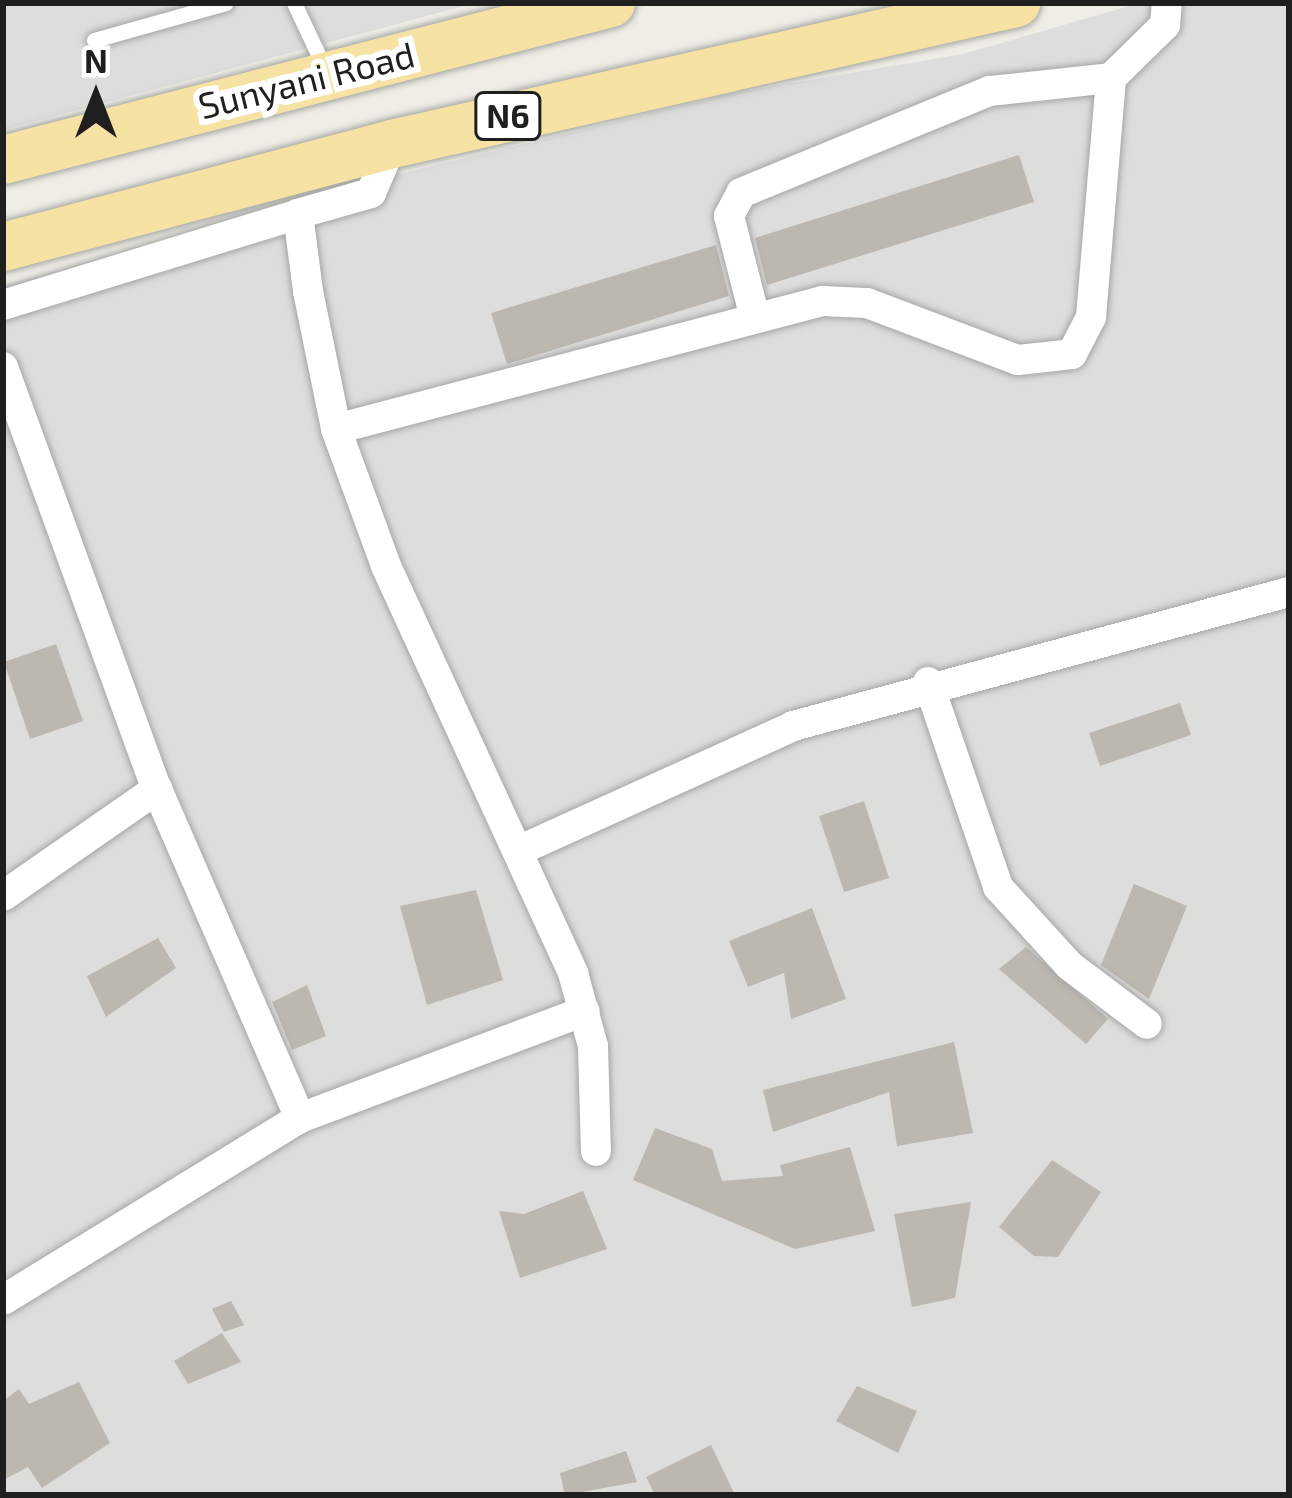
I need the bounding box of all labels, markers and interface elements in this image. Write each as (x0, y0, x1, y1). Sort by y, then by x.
street label: Sunyani Road (194, 31, 418, 127)
north arrow (36, 36, 156, 156)
text: N (84, 40, 108, 80)
road number: N6 (472, 89, 544, 143)

